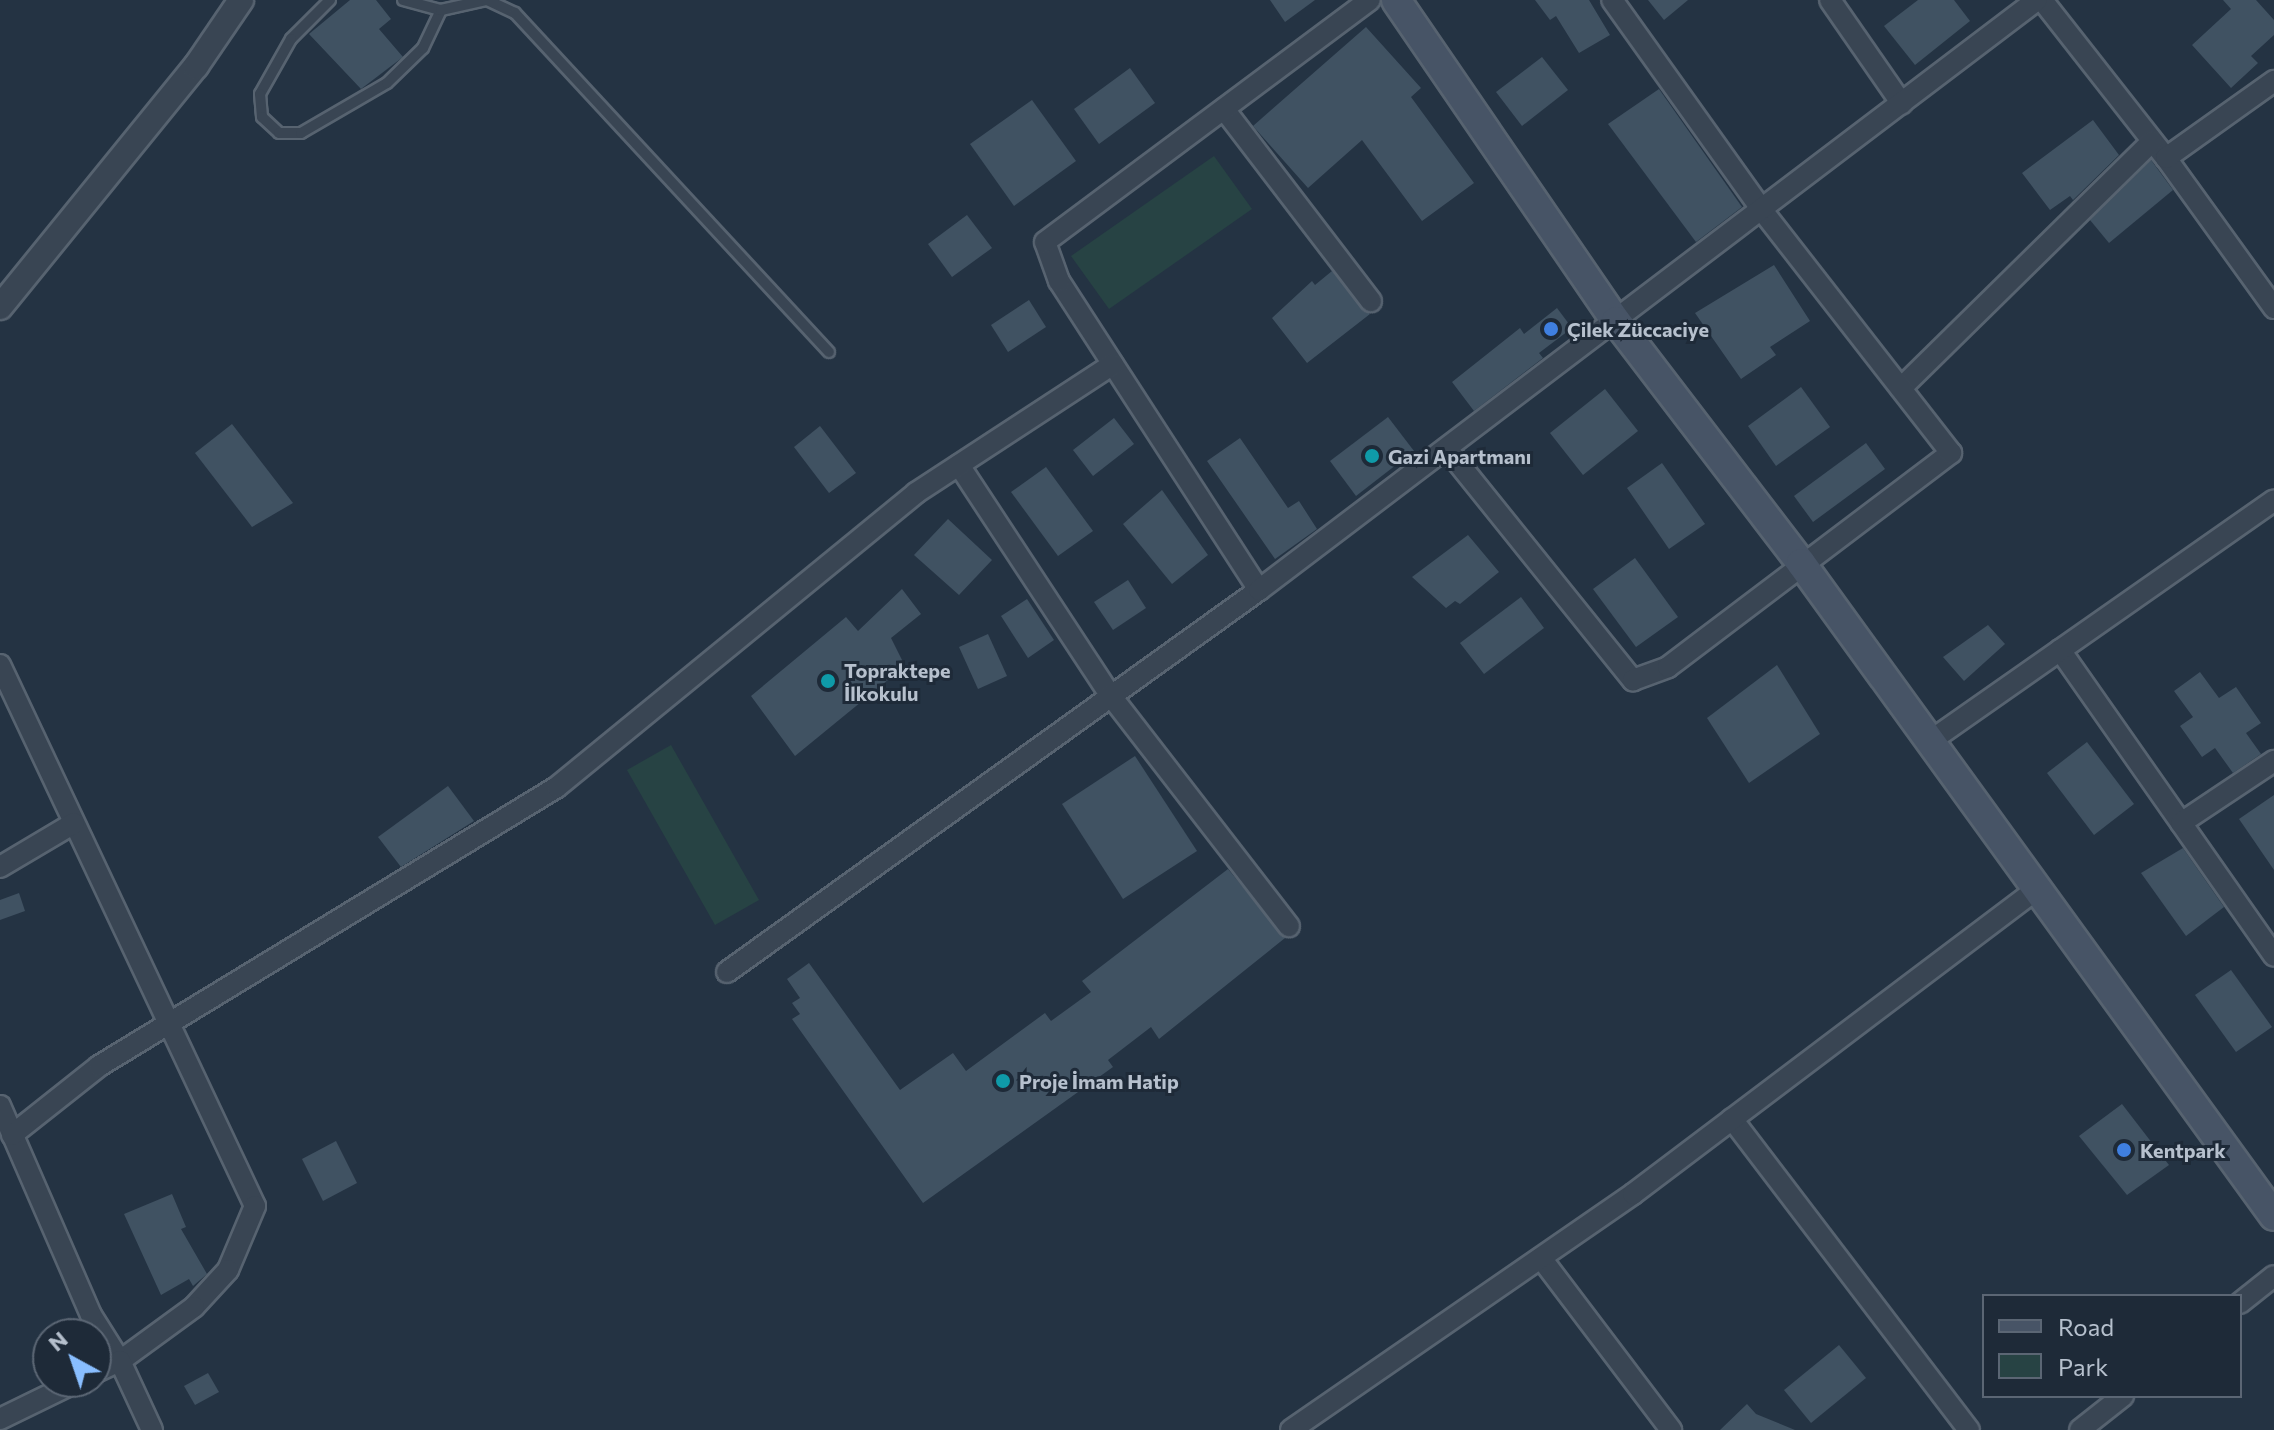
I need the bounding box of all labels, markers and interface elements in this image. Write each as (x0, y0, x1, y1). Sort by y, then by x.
place label: Çilek Züccaciye (1567, 317, 1709, 341)
marker: Çilek Züccaciye (1542, 320, 1560, 338)
place label: Gazi Apartmanı (1388, 444, 1531, 468)
marker: Gazi Apartmanı (1363, 447, 1381, 465)
place label: Topraktepe İlkokulu (844, 658, 951, 705)
marker: Topraktepe İlkokulu (819, 672, 837, 690)
place label: Proje İmam Hatip (1019, 1069, 1179, 1093)
marker: Proje İmam Hatip (994, 1072, 1012, 1090)
place label: Kentpark (2140, 1138, 2226, 1162)
marker: Kentpark (2115, 1141, 2133, 1159)
legend (1982, 1294, 2242, 1398)
text: Road (2058, 1312, 2114, 1341)
north arrow (32, 1318, 112, 1398)
text: N (43, 1325, 73, 1356)
text: Park (2058, 1352, 2108, 1381)

